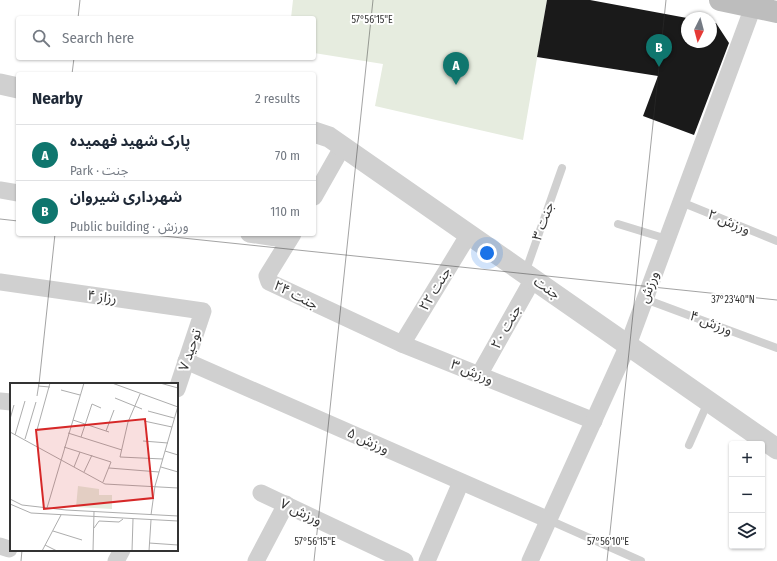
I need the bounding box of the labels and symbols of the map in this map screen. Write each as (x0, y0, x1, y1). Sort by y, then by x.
north arrow (681, 12, 717, 48)
text: 57°56'15"E (351, 14, 393, 26)
pin: B (646, 34, 672, 67)
pin: A (443, 52, 469, 85)
street label: جنت ۳ (528, 199, 558, 243)
street label: ورزش ۲ (705, 206, 753, 238)
your location (477, 243, 497, 263)
street label: جنت ۲۲ (415, 264, 455, 314)
street label: ورزش (635, 269, 663, 305)
street label: جنت (531, 273, 563, 303)
street label: جنت ۲۴ (271, 277, 321, 313)
street label: رزاز ۴ (86, 287, 118, 307)
text: 37°23'40"N (711, 294, 755, 306)
street label: جنت ۲۰ (487, 302, 525, 352)
street label: ورزش ۴ (687, 307, 735, 339)
street label: توحید ۷ (175, 327, 205, 373)
street label: ورزش ۳ (448, 356, 496, 388)
inset map (10, 383, 178, 551)
street label: ورزش ۵ (344, 424, 392, 458)
street label: ورزش ۷ (277, 495, 325, 529)
text: 57°56'15"E (294, 536, 336, 548)
text: 57°56'10"E (587, 536, 629, 548)

